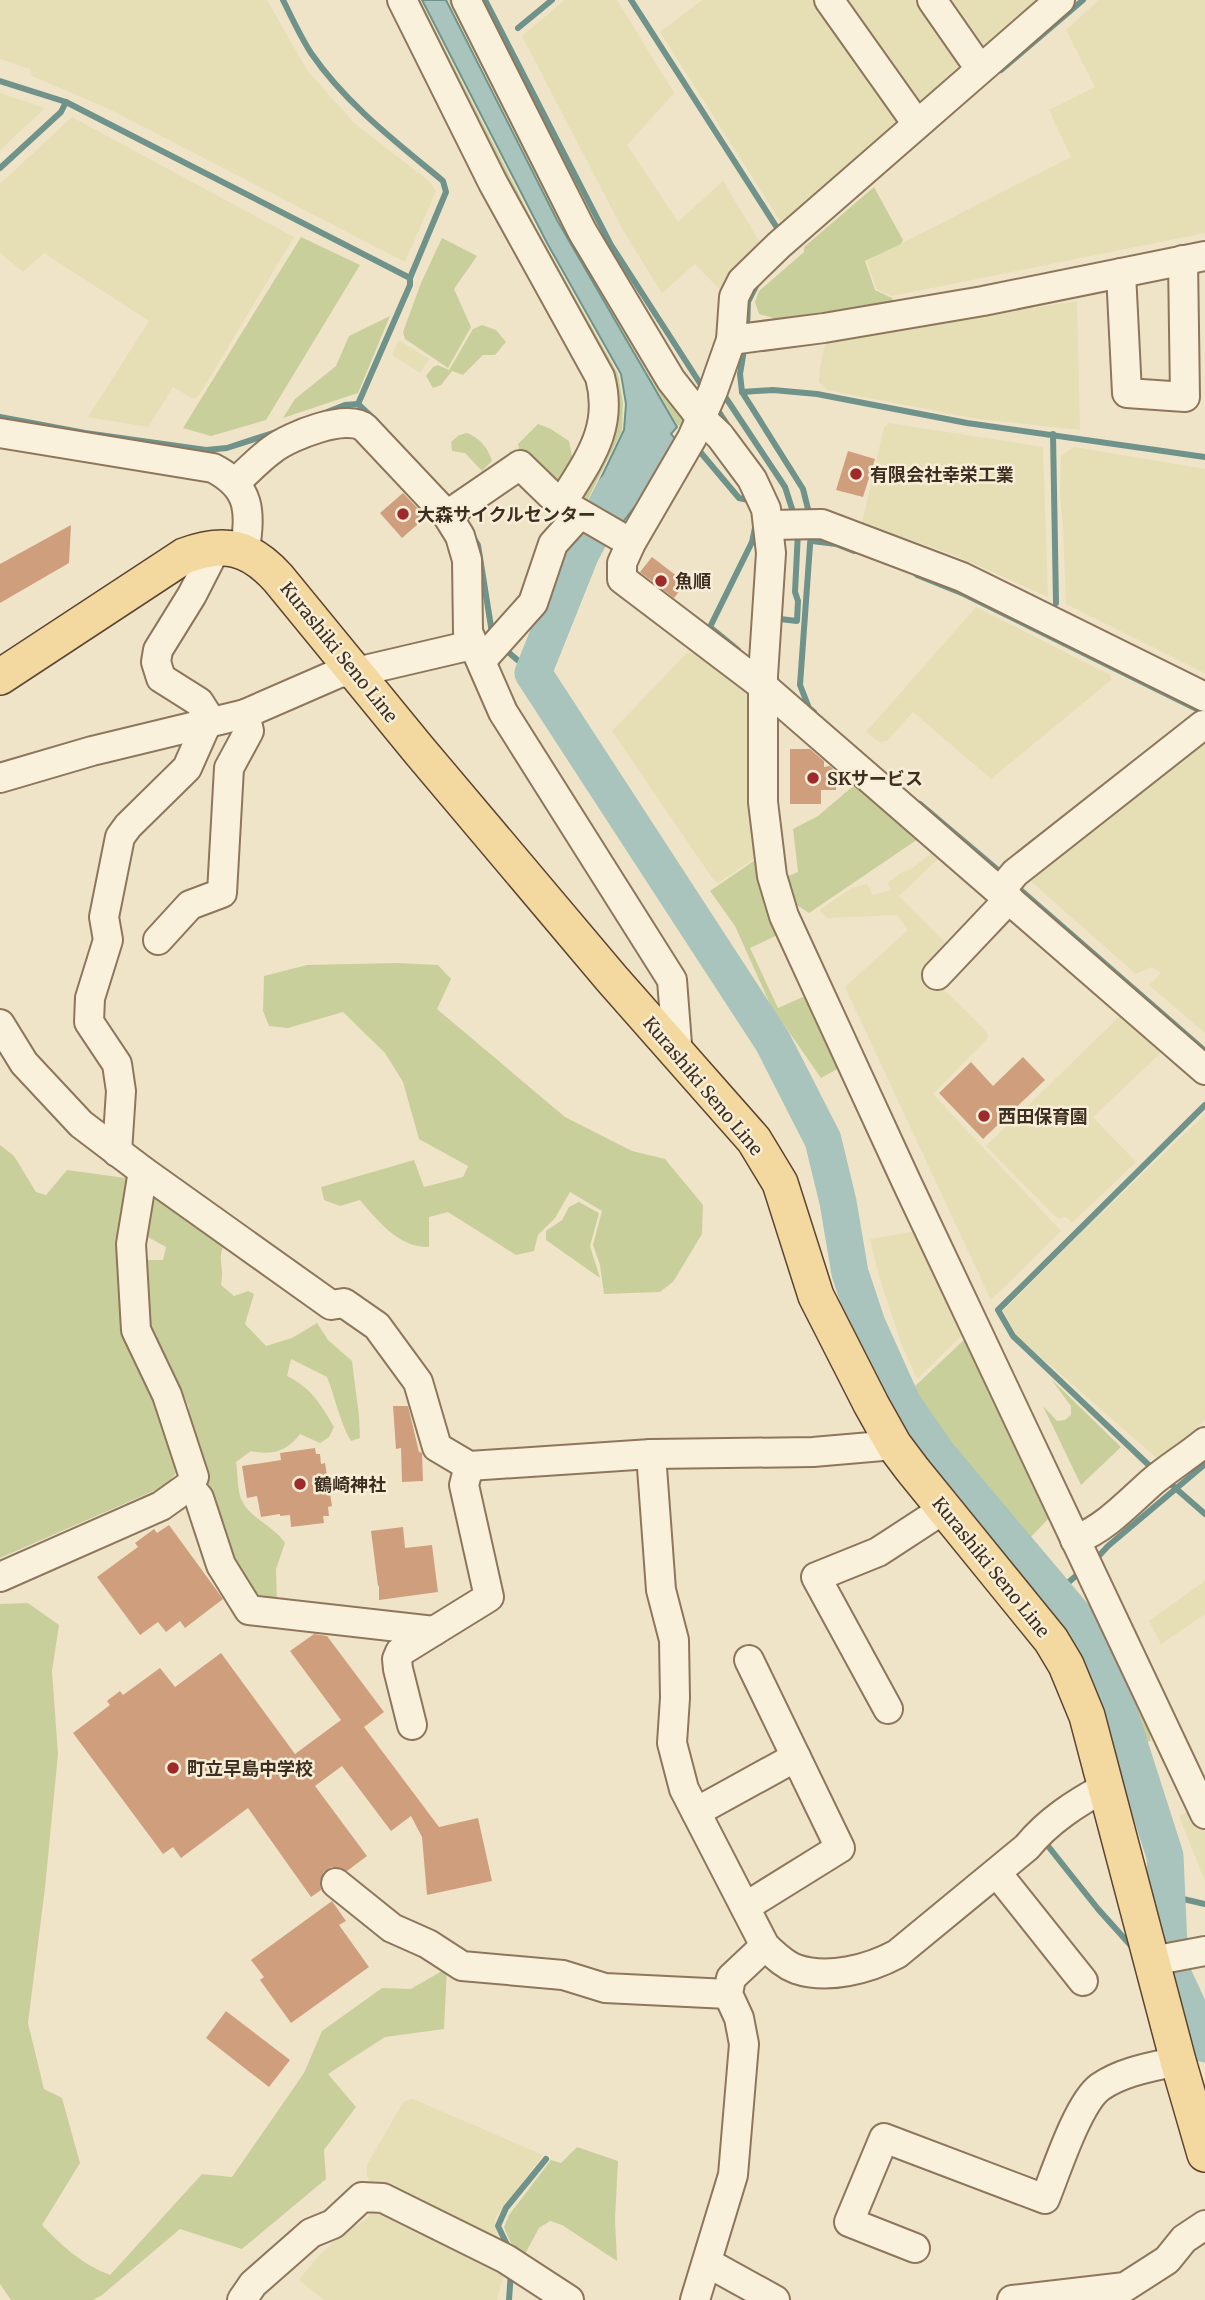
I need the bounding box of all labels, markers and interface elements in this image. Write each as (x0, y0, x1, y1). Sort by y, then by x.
place label: 有限会社幸栄工業 (870, 463, 1014, 486)
marker: 有限会社幸栄工業 (848, 466, 864, 482)
place label: 大森サイクルセンター (417, 503, 596, 526)
marker: 大森サイクルセンター (395, 506, 411, 522)
place label: 魚順 (675, 570, 711, 593)
marker: 魚順 (653, 573, 669, 589)
street label: Kurashiki Seno Line (275, 577, 403, 727)
place label: SKサービス (827, 767, 923, 790)
marker: SKサービス (805, 770, 821, 786)
street label: Kurashiki Seno Line (638, 1012, 768, 1160)
place label: 西田保育園 (998, 1105, 1088, 1128)
marker: 西田保育園 (976, 1108, 992, 1124)
place label: 鶴崎神社 (314, 1473, 386, 1496)
marker: 鶴崎神社 (292, 1476, 308, 1492)
street label: Kurashiki Seno Line (927, 1492, 1055, 1642)
place label: 町立早島中学校 (187, 1757, 313, 1780)
marker: 町立早島中学校 (165, 1760, 181, 1776)

